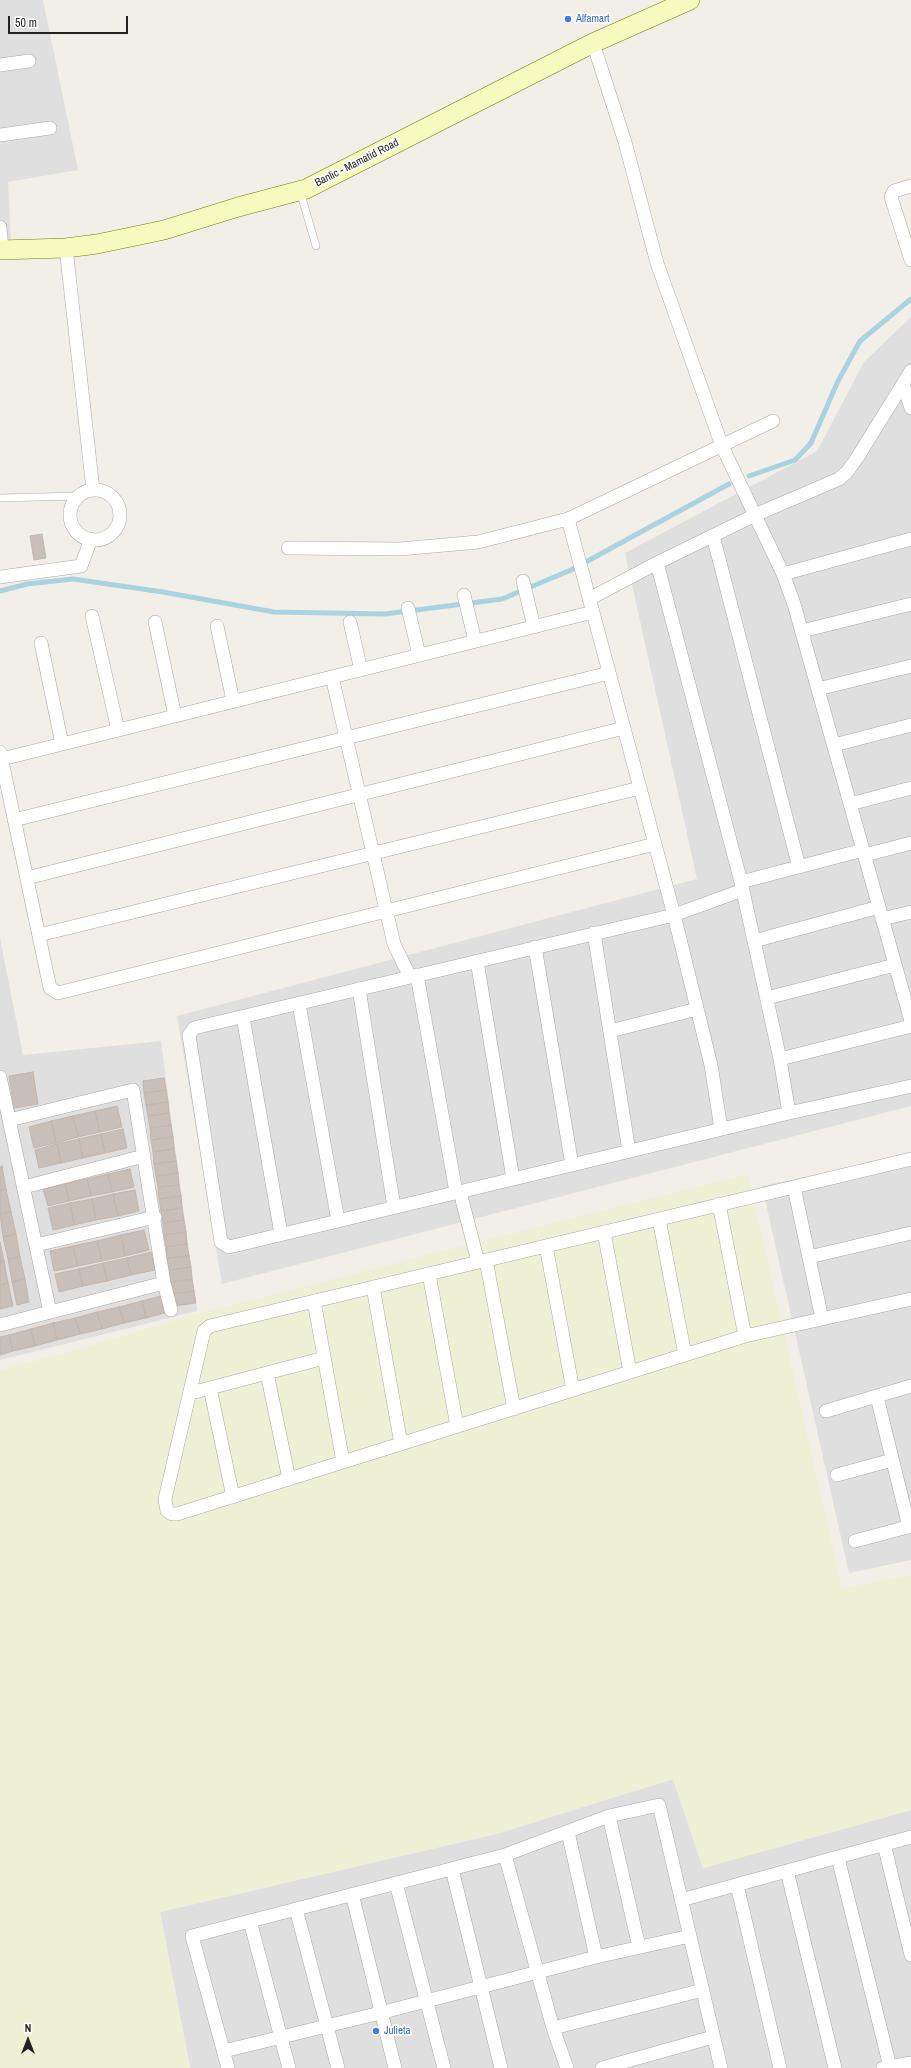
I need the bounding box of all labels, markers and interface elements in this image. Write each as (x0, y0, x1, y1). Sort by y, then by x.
scale bar (10, 8, 130, 34)
place label: Alfamart (576, 12, 610, 26)
marker: Alfamart (563, 14, 573, 24)
text: 50 m (15, 15, 37, 31)
street label: Banlic - Mamatid Road (313, 136, 401, 190)
north arrow (8, 2020, 48, 2060)
text: N (25, 2021, 31, 2035)
place label: Julieta (384, 2024, 411, 2038)
marker: Julieta (371, 2026, 381, 2036)

